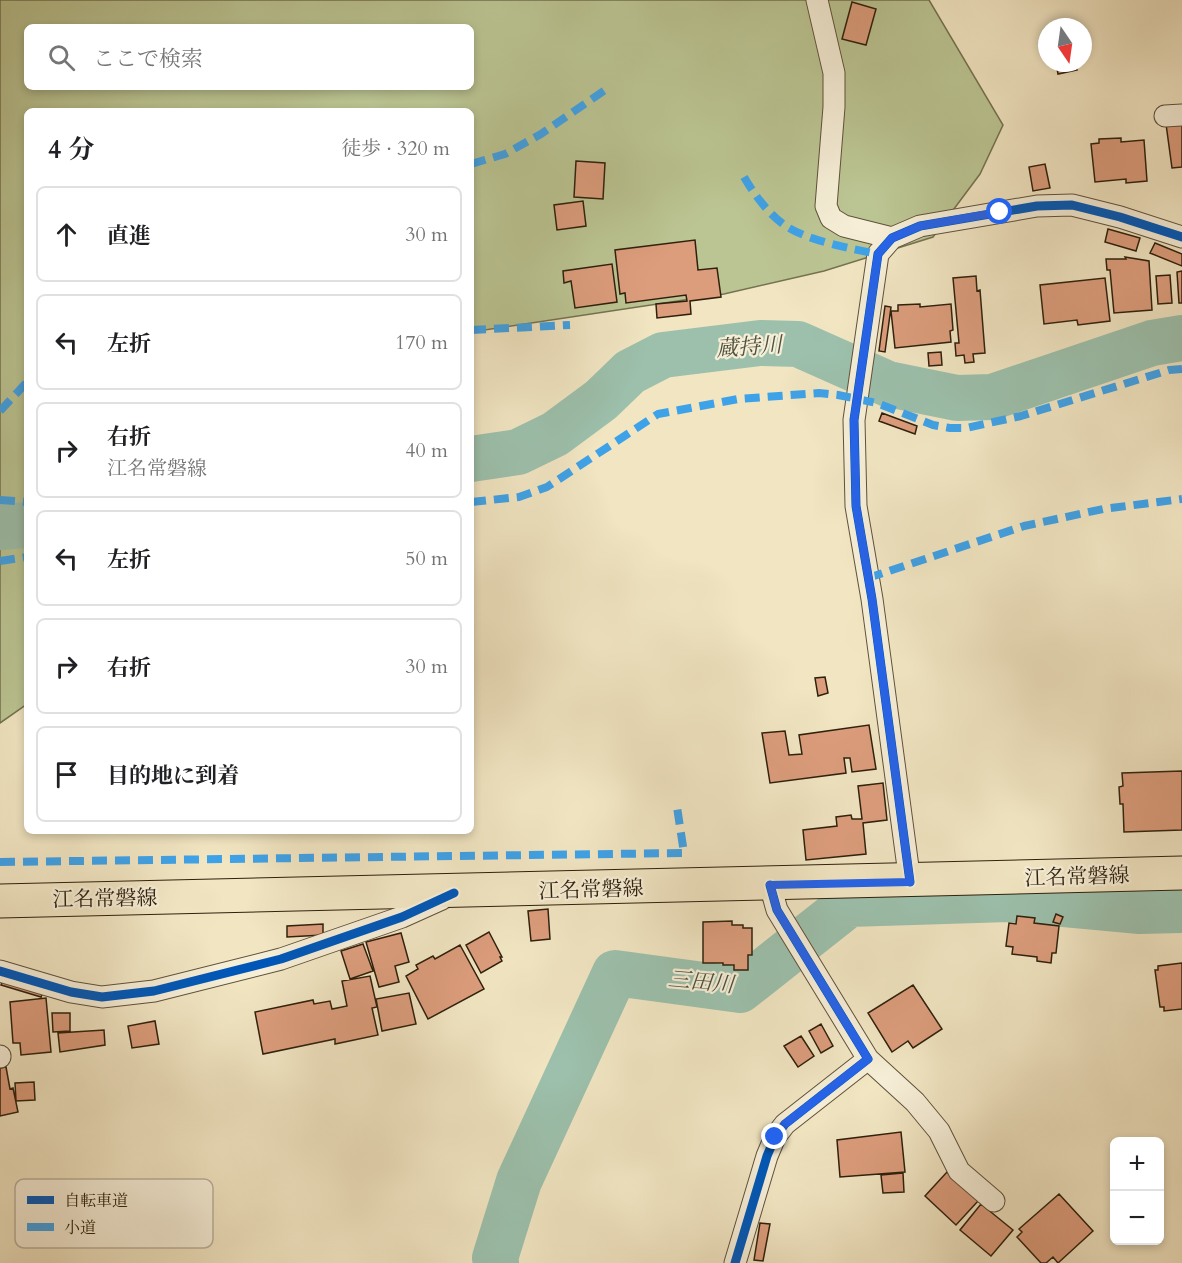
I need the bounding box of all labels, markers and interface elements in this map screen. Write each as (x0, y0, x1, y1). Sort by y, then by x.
north arrow (1038, 18, 1092, 72)
search box (24, 24, 474, 90)
icon: search (45, 41, 78, 74)
text: ここで検索 (93, 44, 203, 74)
text: 4 分 (48, 132, 94, 167)
text: 徒歩 · 320 m (341, 135, 450, 162)
route start (986, 198, 1012, 224)
icon: ahead (50, 218, 83, 251)
text: 直進 (107, 221, 151, 251)
text: 30 m (405, 221, 448, 248)
icon: left (50, 326, 83, 359)
text: 左折 (107, 329, 151, 359)
text: 170 m (395, 329, 448, 356)
water label: 蔵持川 (715, 330, 785, 364)
text: 右折 (107, 422, 151, 452)
icon: right (50, 434, 83, 467)
text: 40 m (405, 437, 448, 464)
text: 江名常磐線 (107, 455, 207, 482)
icon: left (50, 542, 83, 575)
text: 左折 (107, 545, 151, 575)
text: 50 m (405, 545, 448, 572)
icon: right (50, 650, 83, 683)
text: 右折 (107, 653, 151, 683)
text: 30 m (405, 653, 448, 680)
icon: arrive (50, 758, 83, 791)
text: 目的地に到着 (107, 761, 239, 791)
street label: 江名常磐線 (1024, 861, 1130, 893)
street label: 江名常磐線 (538, 874, 644, 906)
street label: 江名常磐線 (52, 884, 158, 914)
water label: 三田川 (667, 964, 737, 1000)
route end (761, 1123, 787, 1149)
map controls (1110, 1137, 1164, 1245)
button: + (1110, 1137, 1164, 1191)
legend (15, 1179, 213, 1248)
text: 自転車道 (64, 1190, 128, 1212)
button: − (1110, 1191, 1164, 1245)
text: 小道 (64, 1217, 96, 1239)

